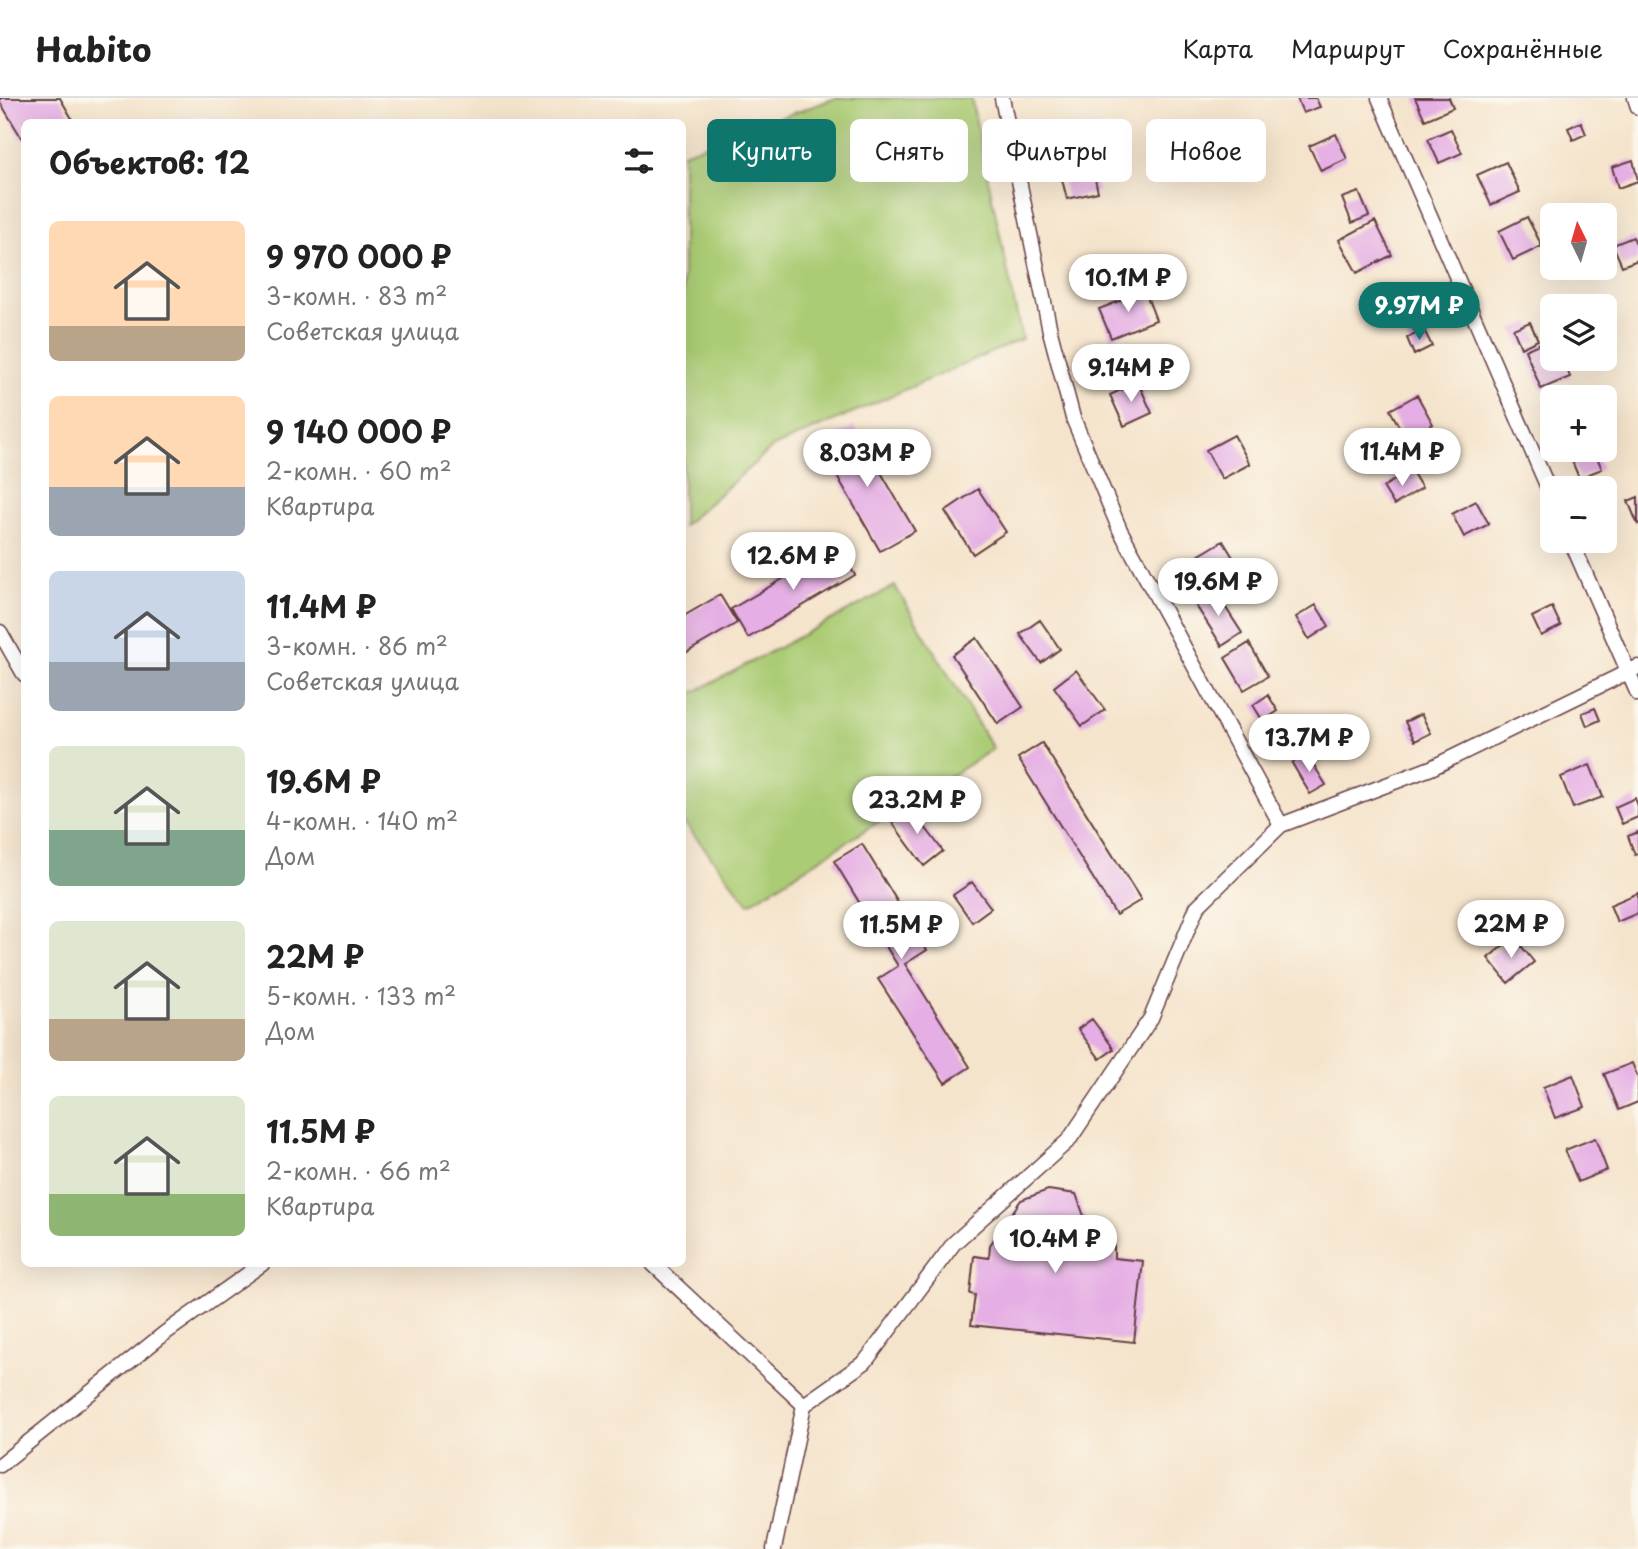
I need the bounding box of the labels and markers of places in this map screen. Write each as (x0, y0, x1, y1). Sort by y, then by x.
pin: 10.1M ₽ (1063, 254, 1193, 314)
pin: 9.97M ₽ (1354, 282, 1484, 342)
pin: 9.14M ₽ (1066, 344, 1196, 404)
pin: 11.4M ₽ (1337, 428, 1467, 488)
pin: 8.03M ₽ (802, 430, 932, 489)
pin: 12.6M ₽ (728, 532, 858, 592)
pin: 19.6M ₽ (1153, 559, 1283, 618)
pin: 13.7M ₽ (1244, 714, 1374, 774)
pin: 23.2M ₽ (852, 776, 982, 836)
pin: 22M ₽ (1462, 900, 1560, 960)
pin: 11.5M ₽ (836, 902, 966, 961)
pin: 10.4M ₽ (990, 1216, 1120, 1275)

